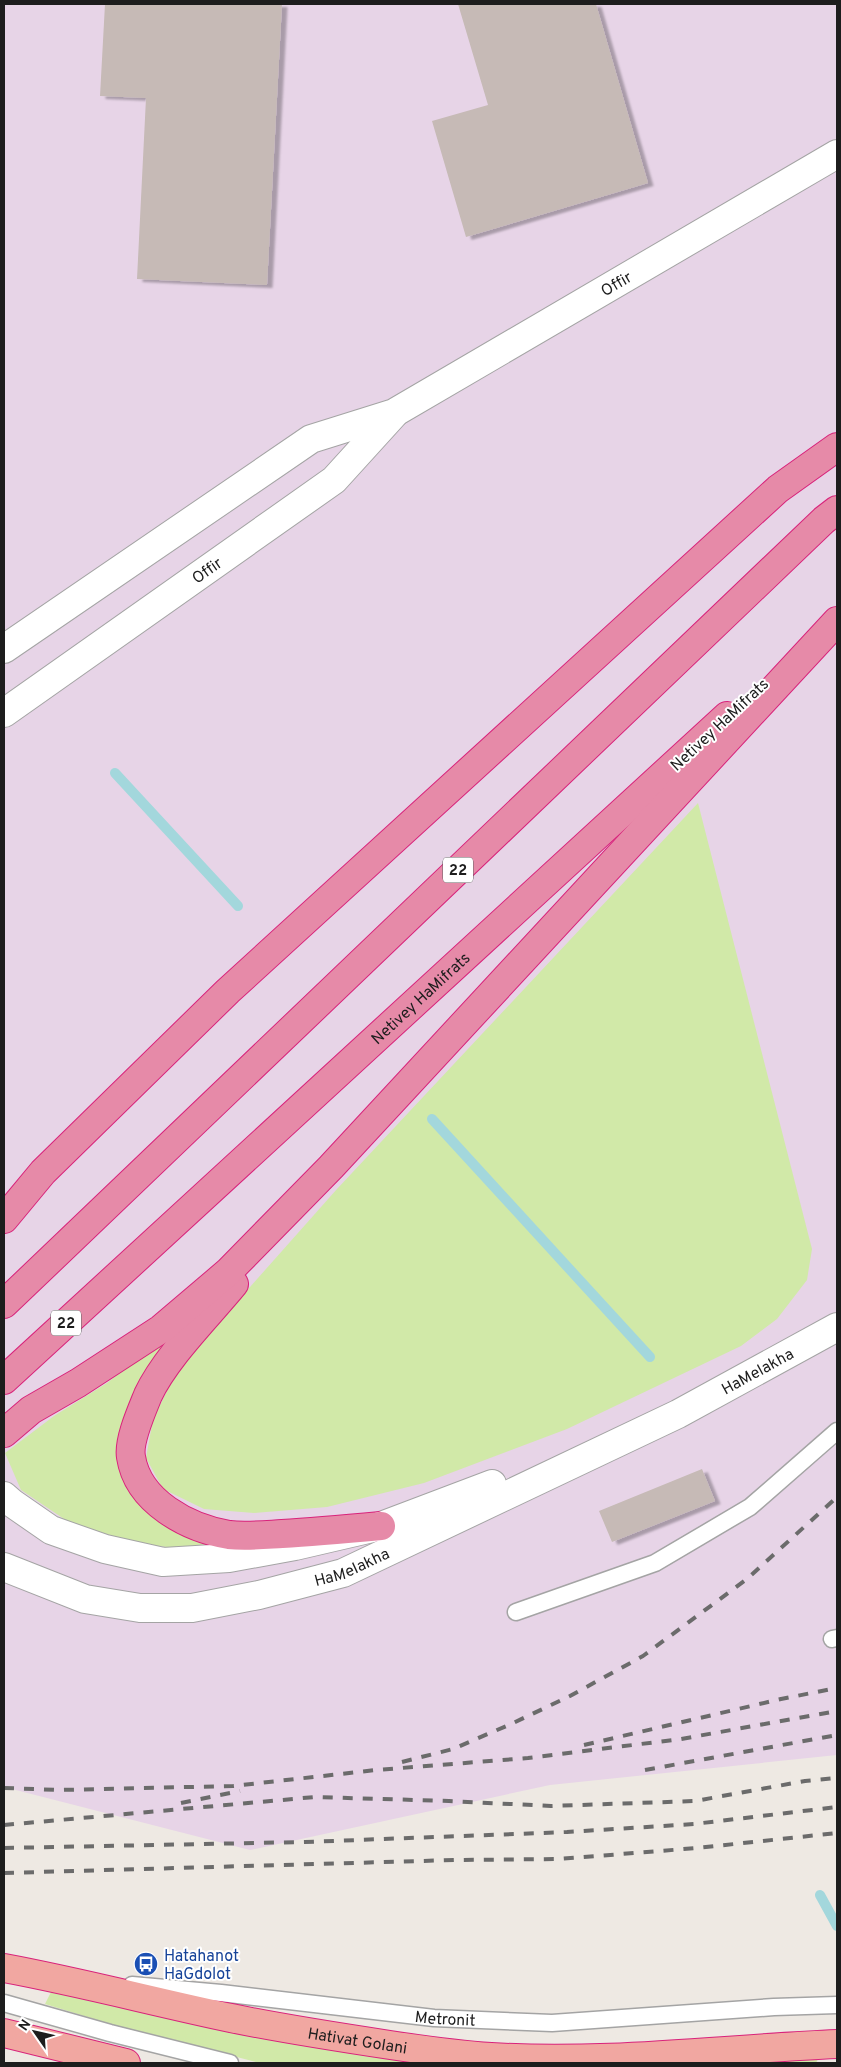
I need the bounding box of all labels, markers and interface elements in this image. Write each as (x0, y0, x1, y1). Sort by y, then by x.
street label: Offir (598, 268, 636, 302)
street label: Offir (189, 554, 227, 589)
street label: Netivey HaMifrats (667, 675, 774, 776)
road number: 22 (443, 858, 473, 882)
street label: Netivey HaMifrats (368, 949, 475, 1050)
road number: 22 (51, 1310, 81, 1336)
street label: HaMelakha (719, 1345, 798, 1400)
street label: HaMelakha (312, 1544, 393, 1592)
place label: Hatahanot HaGdolot (164, 1947, 239, 1985)
bus stop icon: Hatahanot HaGdolot (133, 1951, 159, 1977)
north arrow (10, 2007, 60, 2057)
street label: Metronit (414, 2008, 476, 2032)
text: N (16, 2017, 35, 2034)
street label: Hativat Golani (306, 2024, 408, 2059)

